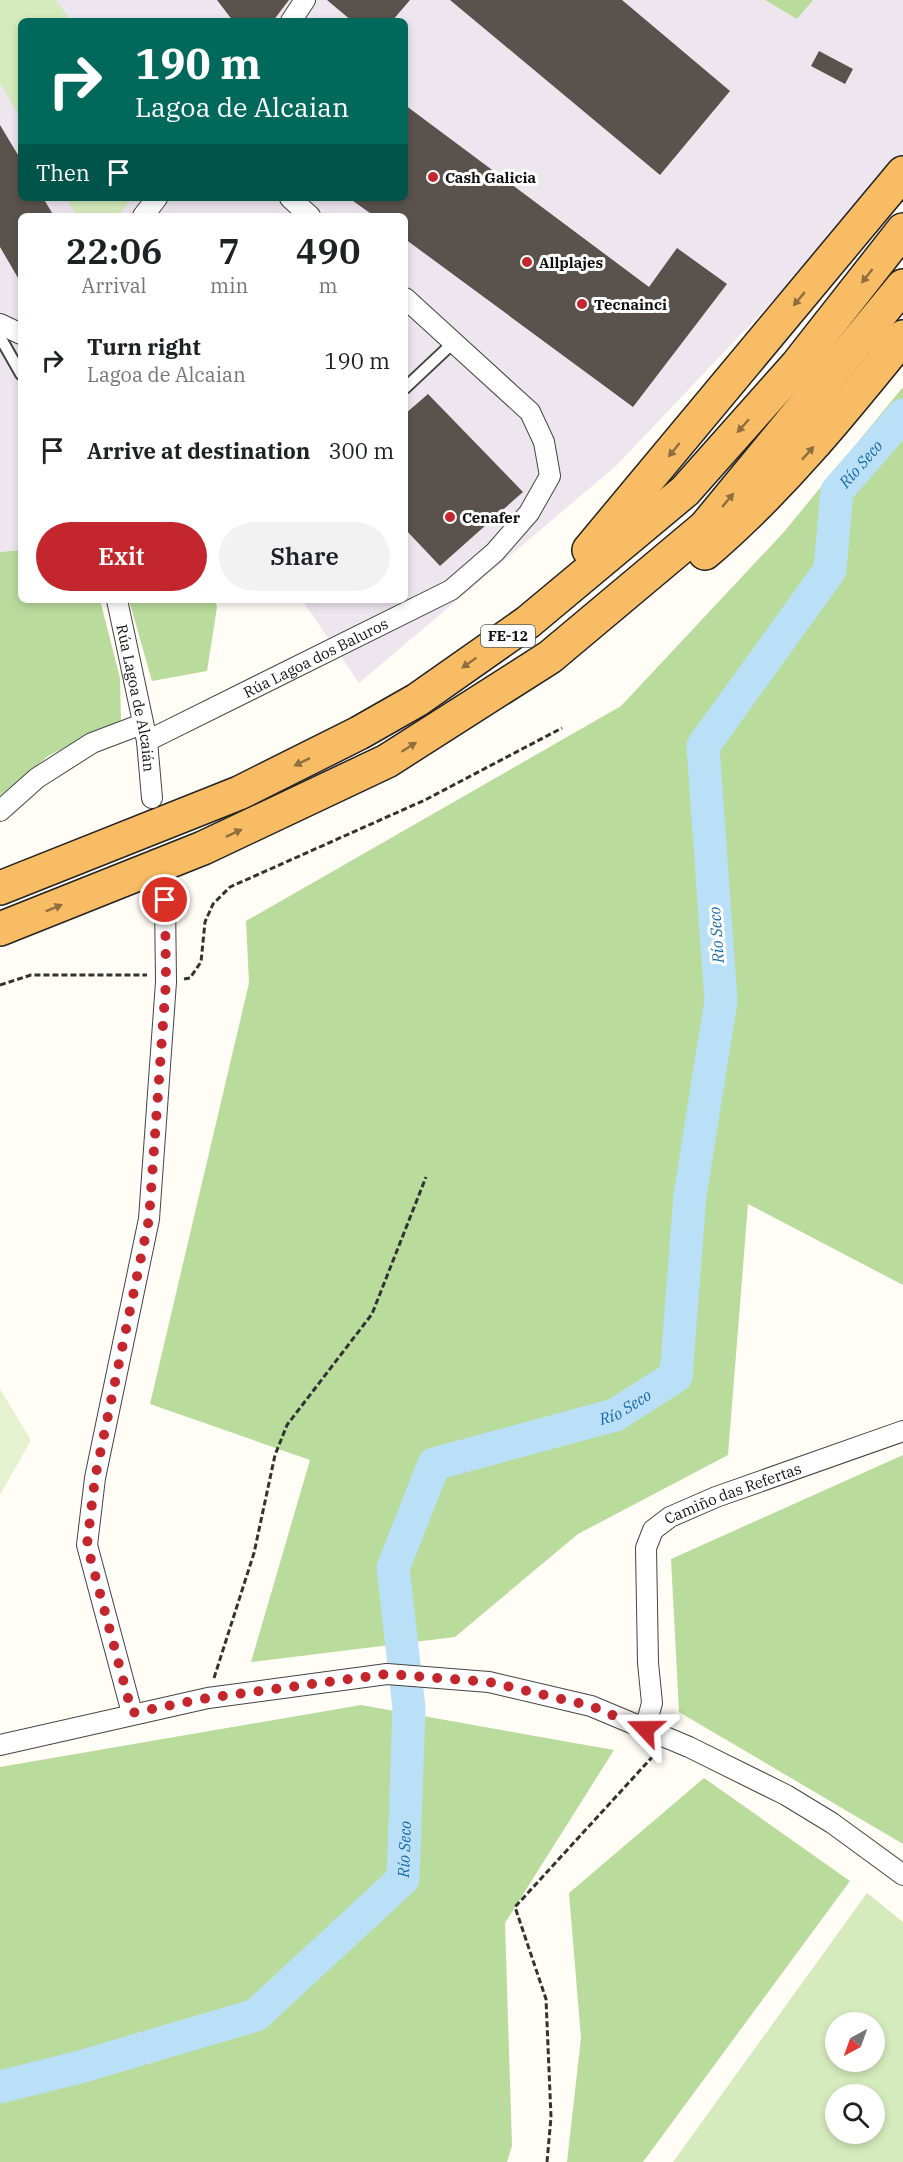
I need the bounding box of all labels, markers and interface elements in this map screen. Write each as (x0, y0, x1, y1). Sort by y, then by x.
text: 190 m (135, 36, 261, 91)
icon: right (36, 42, 114, 120)
text: Lagoa de Alcaian (135, 89, 349, 124)
icon: arrive (102, 156, 135, 189)
text: Then (36, 158, 90, 187)
place label: Cash Galicia (445, 168, 537, 187)
marker: Cash Galicia (426, 170, 440, 184)
text: 22:06 (65, 227, 163, 274)
text: 7 (218, 227, 240, 274)
text: 490 (296, 227, 361, 274)
place label: Allplajes (539, 253, 603, 272)
marker: Allplajes (520, 255, 534, 269)
one-way arrow (861, 268, 873, 283)
text: Arrival (81, 272, 147, 299)
text: min (210, 272, 248, 299)
text: m (319, 272, 338, 299)
one-way arrow (792, 291, 805, 307)
place label: Tecnainci (594, 295, 667, 314)
marker: Tecnainci (575, 297, 589, 311)
text: Turn right (87, 332, 201, 361)
icon: right (36, 344, 69, 377)
text: 190 m (324, 346, 390, 375)
text: Lagoa de Alcaian (87, 361, 246, 388)
one-way arrow (737, 418, 750, 433)
icon: arrive (36, 434, 69, 467)
text: Arrive at destination (87, 436, 310, 465)
text: 300 m (328, 436, 394, 465)
water label: Río Seco (834, 436, 887, 492)
one-way arrow (668, 442, 681, 458)
one-way arrow (801, 445, 815, 460)
one-way arrow (721, 493, 734, 508)
place label: Cenafer (462, 508, 521, 527)
marker: Cenafer (443, 510, 457, 524)
button: Exit (36, 522, 207, 591)
button: Share (219, 522, 390, 591)
street label: Rúa Lagoa dos Baluros (240, 613, 391, 701)
street label: Rúa Lagoa de Alcaián (113, 622, 159, 773)
road number: FE-12 (481, 625, 535, 647)
one-way arrow (462, 657, 478, 669)
one-way arrow (401, 741, 417, 752)
one-way arrow (293, 757, 310, 766)
one-way arrow (226, 829, 243, 838)
pin (139, 874, 190, 925)
icon: arrive (148, 883, 181, 916)
one-way arrow (46, 903, 64, 913)
water label: Río Seco (704, 906, 728, 965)
water label: Río Seco (596, 1385, 655, 1429)
street label: Camiño das Refertas (660, 1458, 804, 1528)
position arrow (613, 1697, 677, 1761)
water label: Río Seco (393, 1821, 415, 1879)
north arrow (825, 2012, 885, 2072)
map controls (825, 2012, 885, 2144)
button: search (825, 2084, 885, 2144)

